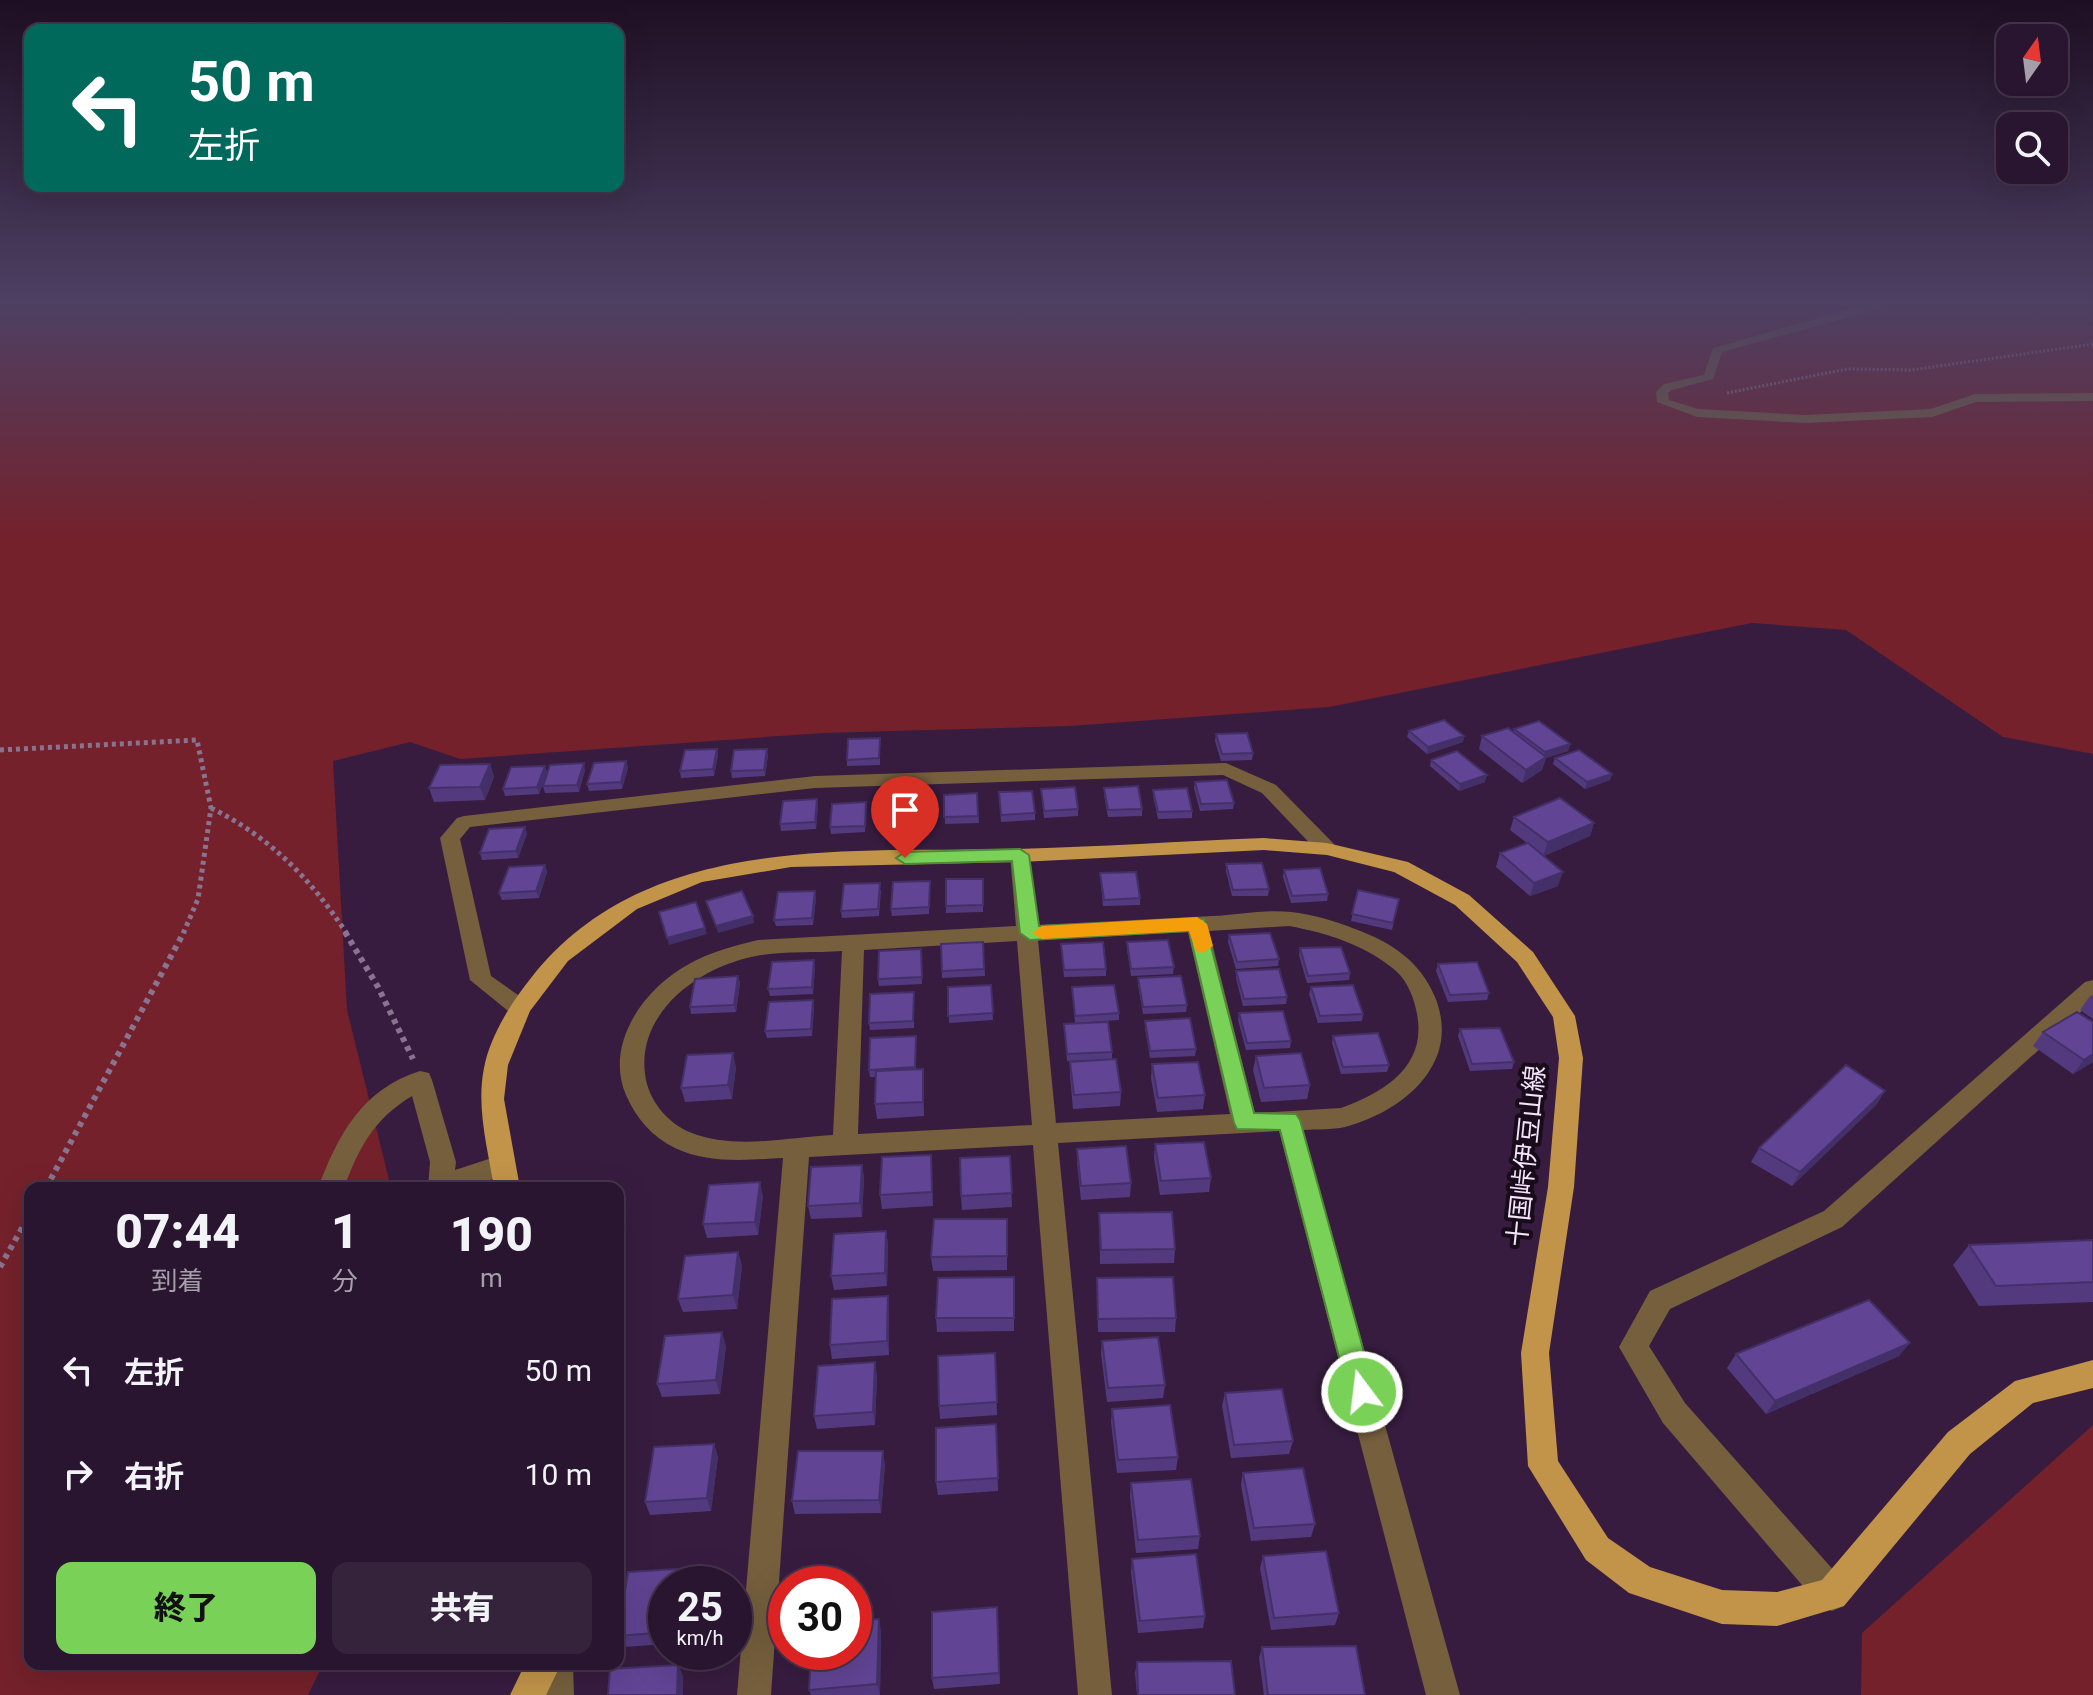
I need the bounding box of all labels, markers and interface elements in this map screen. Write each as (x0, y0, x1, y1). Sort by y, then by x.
north arrow (1996, 24, 2068, 96)
map controls (1996, 24, 2068, 184)
text: 50 m (188, 49, 315, 115)
icon: left (56, 56, 160, 160)
button: search (1996, 112, 2068, 184)
text: 左折 (188, 125, 260, 167)
pin (871, 776, 939, 858)
icon: arrive (883, 788, 927, 832)
street label: 十国峠伊豆山線 (1502, 1064, 1550, 1248)
text: 07:44 (115, 1203, 240, 1260)
text: 1 (331, 1203, 359, 1260)
text: 190 (450, 1206, 533, 1263)
text: m (480, 1263, 503, 1293)
text: 到着 (151, 1266, 203, 1296)
text: 分 (332, 1266, 358, 1296)
icon: left (56, 1348, 100, 1392)
position arrow (1320, 1350, 1404, 1434)
text: 50 m (525, 1353, 592, 1388)
text: 左折 (124, 1355, 184, 1390)
icon: right (56, 1452, 100, 1496)
text: 10 m (525, 1457, 592, 1492)
text: 右折 (124, 1459, 184, 1494)
button: 終了 (56, 1562, 316, 1654)
button: 共有 (332, 1562, 592, 1654)
speed limit sign: 30 (768, 1566, 872, 1670)
text: 25 (677, 1584, 723, 1631)
text: km/h (677, 1626, 723, 1650)

